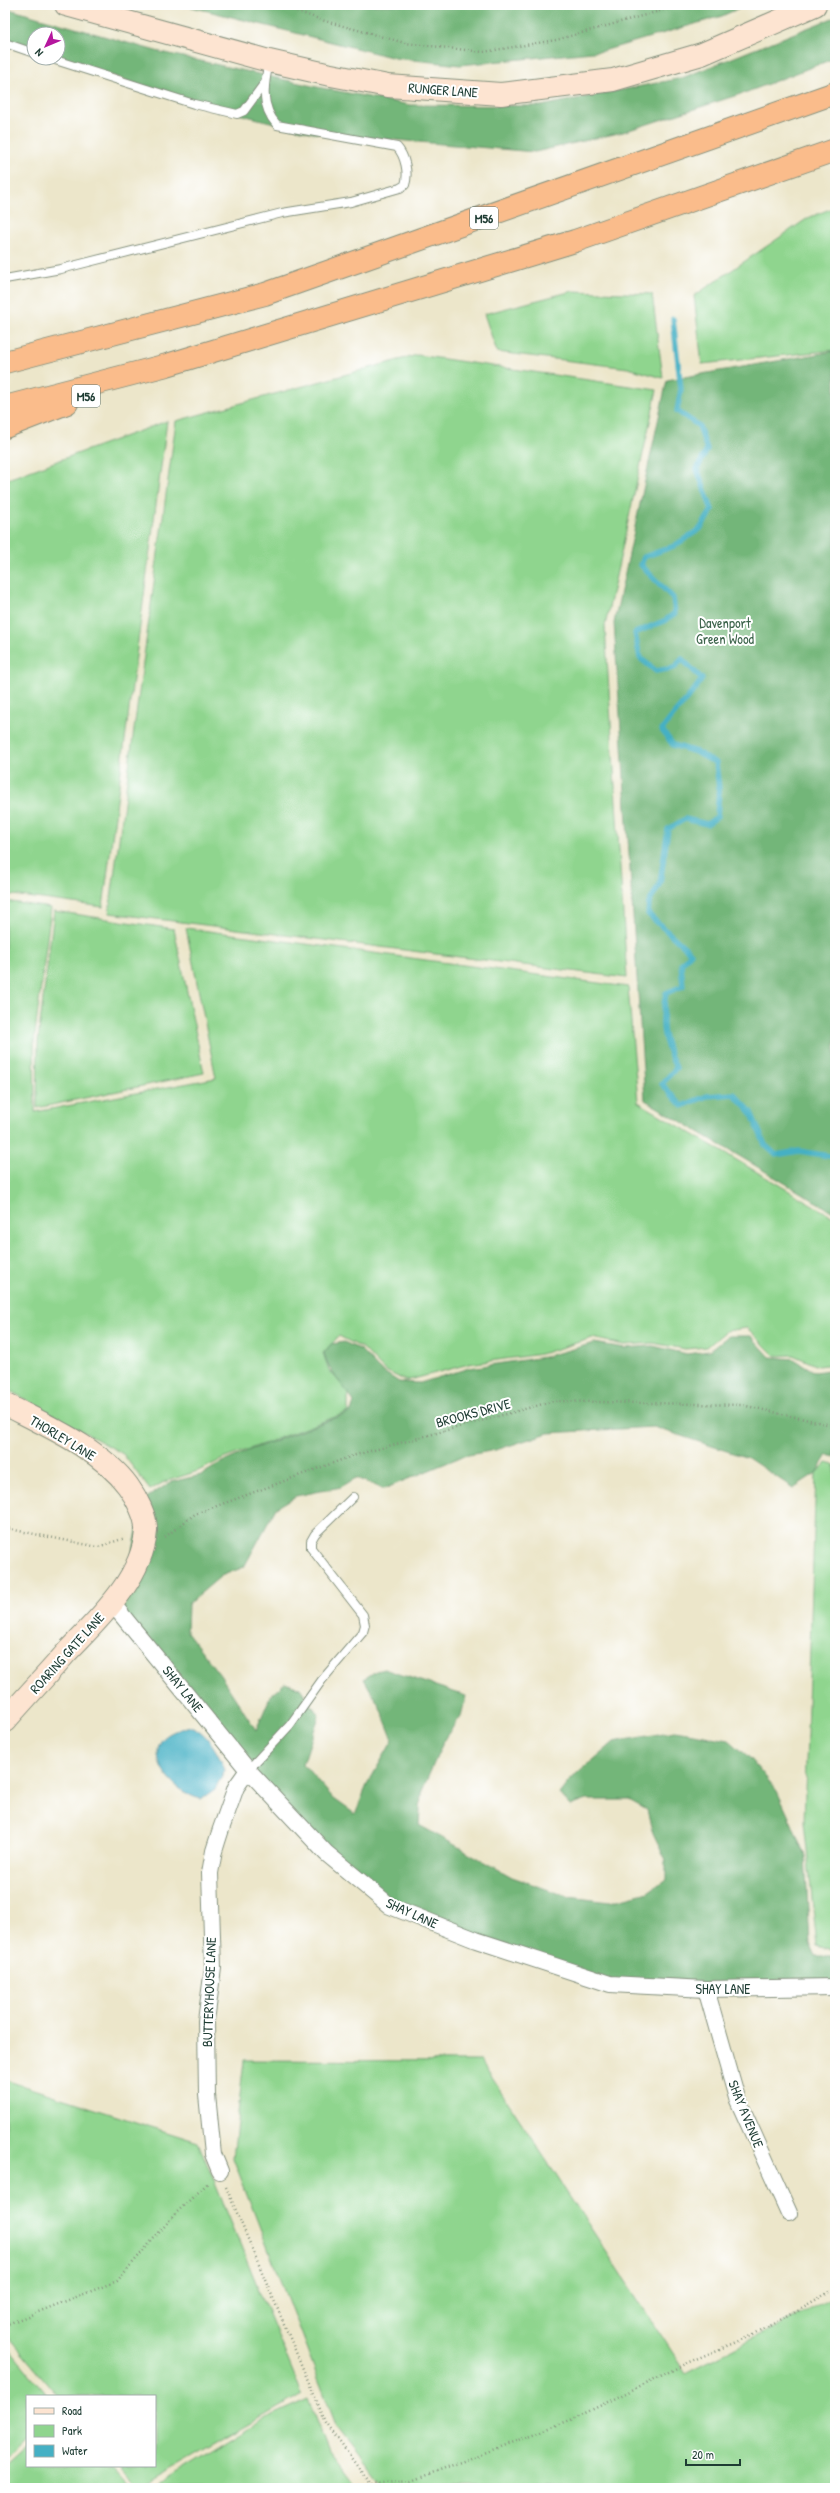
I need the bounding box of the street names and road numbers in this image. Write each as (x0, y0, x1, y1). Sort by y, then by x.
street label: RUNGER LANE (408, 78, 478, 101)
road number: M56 (470, 207, 498, 229)
road number: M56 (72, 385, 100, 407)
street label: BROOKS DRIVE (434, 1393, 512, 1432)
street label: THORLEY LANE (27, 1410, 100, 1465)
street label: ROARING GATE LANE (25, 1608, 108, 1697)
street label: SHAY LANE (159, 1661, 208, 1716)
street label: SHAY LANE (383, 1893, 441, 1932)
street label: BUTTERYHOUSE LANE (197, 1937, 220, 2047)
street label: SHAY LANE (696, 1979, 750, 1998)
street label: SHAY AVENUE (724, 2077, 769, 2150)

